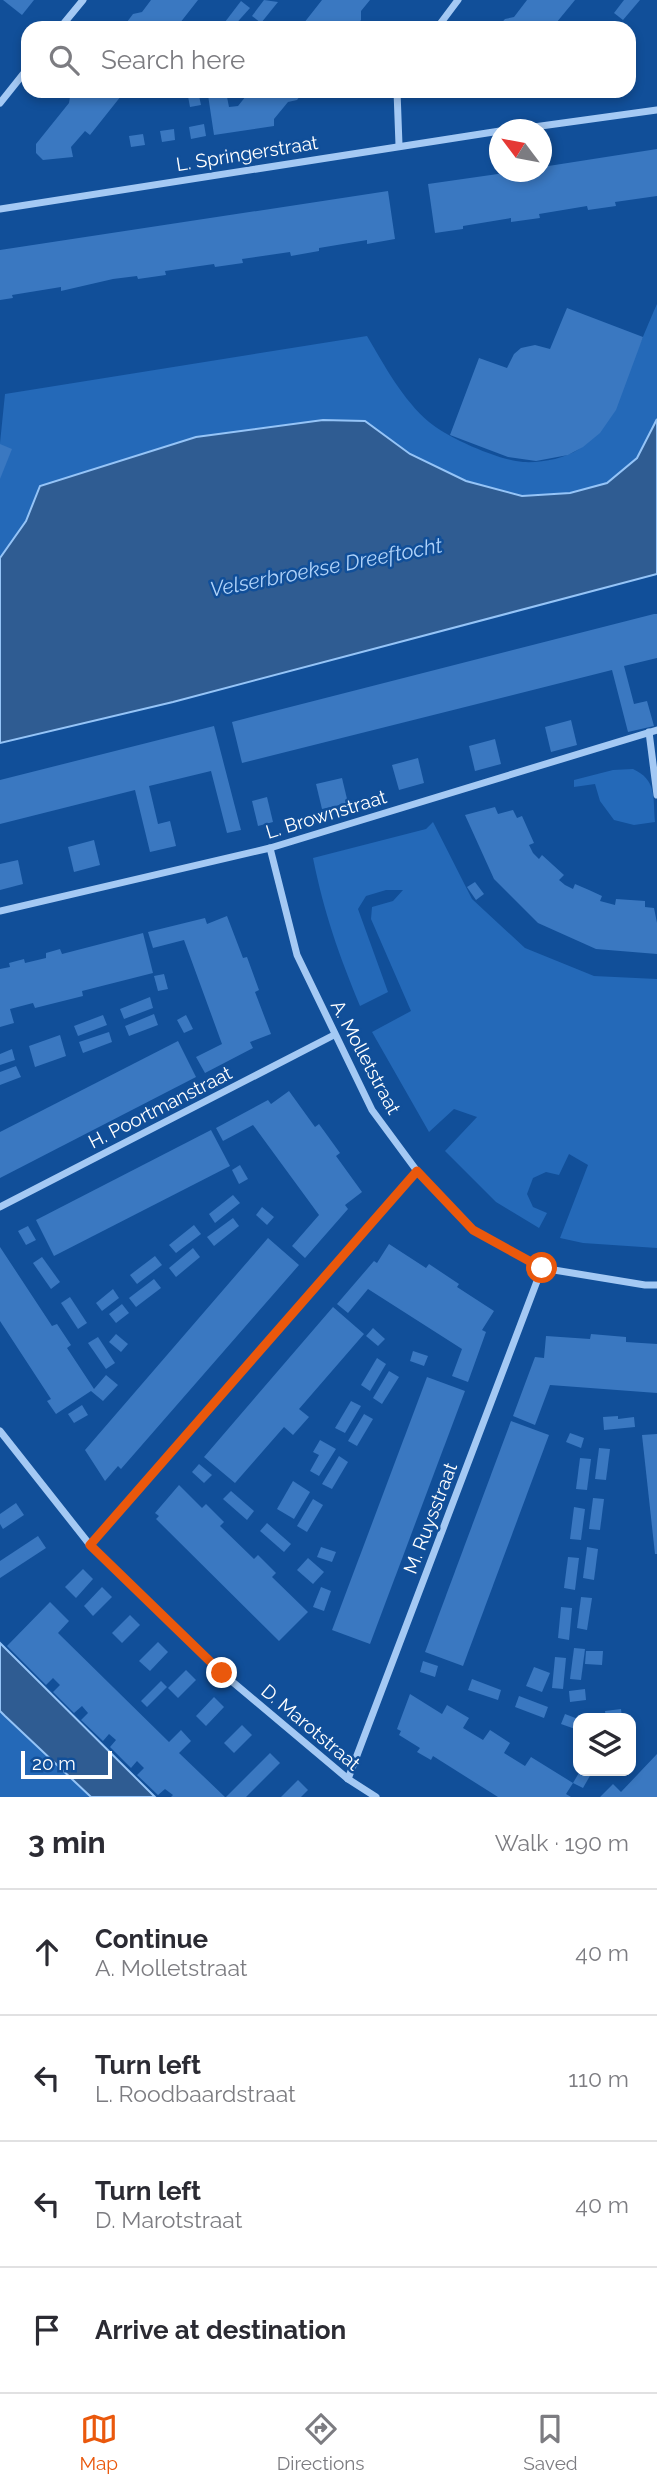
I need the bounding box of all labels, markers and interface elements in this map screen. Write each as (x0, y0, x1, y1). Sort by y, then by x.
search box (21, 21, 636, 98)
icon: search (45, 41, 83, 79)
text: Search here (101, 45, 245, 75)
north arrow (489, 119, 552, 182)
street label: L. Springerstraat (174, 131, 320, 175)
water label: Velserbroekse Dreeftocht (208, 532, 444, 602)
street label: L. Brownstraat (263, 785, 390, 843)
street label: A. Molletstraat (327, 996, 406, 1118)
street label: H. Poortmanstraat (85, 1061, 236, 1153)
route start (526, 1252, 557, 1283)
street label: M. Ruysstraat (399, 1459, 461, 1577)
route end (206, 1657, 237, 1688)
street label: D. Marotstraat (257, 1679, 365, 1775)
map controls (573, 1713, 636, 1776)
button: layers (573, 1713, 636, 1776)
scale bar (21, 1748, 112, 1780)
text: 20 m (32, 1752, 76, 1774)
text: 3 min (28, 1825, 106, 1860)
text: Walk · 190 m (495, 1829, 629, 1856)
text: Continue (95, 1924, 208, 1954)
icon: ahead (28, 1933, 66, 1971)
text: 40 m (575, 1939, 629, 1966)
text: A. Molletstraat (95, 1954, 248, 1981)
text: Turn left (95, 2050, 201, 2080)
icon: left (28, 2059, 66, 2097)
text: 110 m (568, 2065, 629, 2092)
text: L. Roodbaardstraat (95, 2080, 296, 2107)
text: Turn left (95, 2176, 201, 2206)
icon: left (28, 2185, 66, 2223)
text: 40 m (575, 2191, 629, 2218)
text: D. Marotstraat (95, 2206, 242, 2233)
icon: arrive (28, 2311, 66, 2349)
text: Arrive at destination (95, 2315, 346, 2345)
tab: Map (79, 2410, 118, 2474)
tab: Directions (277, 2410, 365, 2474)
tab: Saved (523, 2410, 578, 2474)

